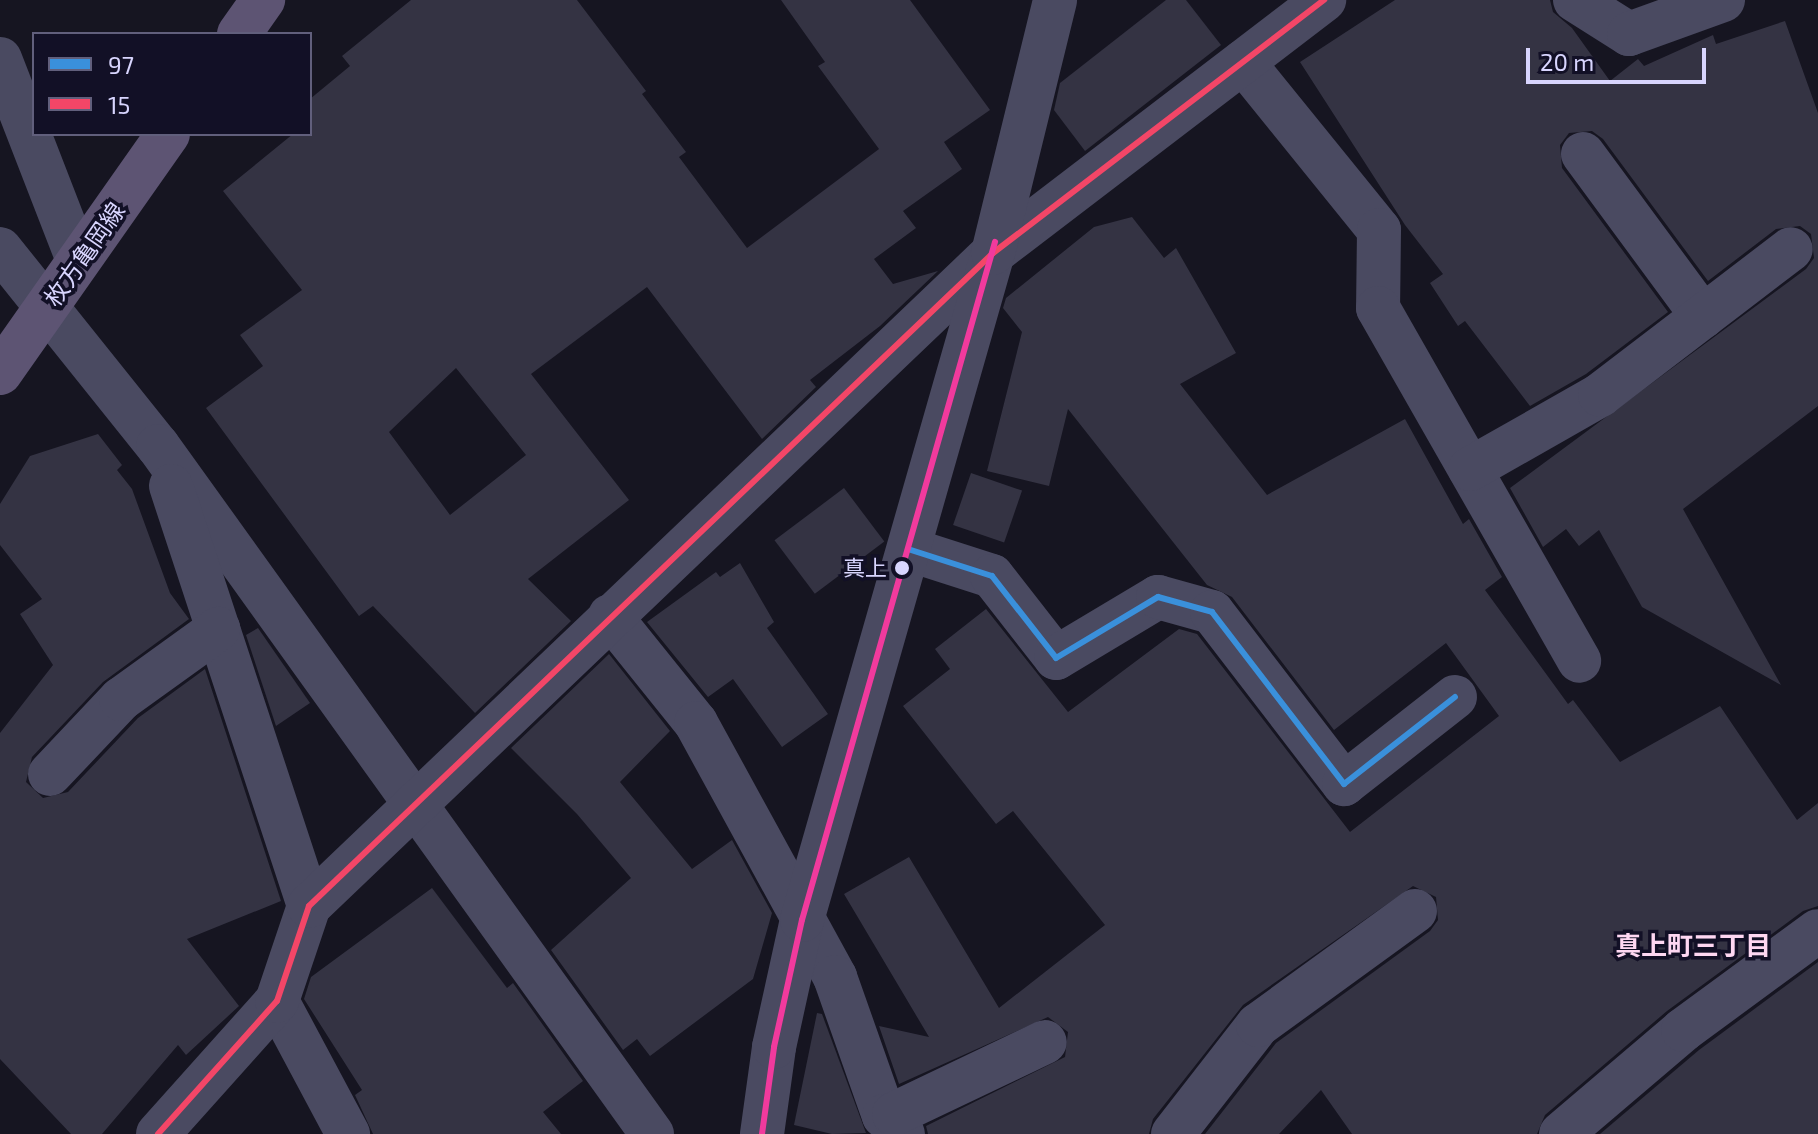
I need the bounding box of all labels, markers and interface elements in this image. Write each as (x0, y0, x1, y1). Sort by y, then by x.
legend (32, 32, 312, 136)
scale bar (1530, 32, 1710, 82)
text: 20 m (1540, 47, 1594, 76)
text: 97 (108, 50, 134, 79)
text: 15 (108, 90, 130, 119)
street label: 枚方亀岡線 (38, 197, 130, 311)
place label: 真上 (843, 555, 887, 581)
marker: 真上 (894, 560, 910, 576)
district label: 真上町三丁目 (1615, 929, 1771, 961)

